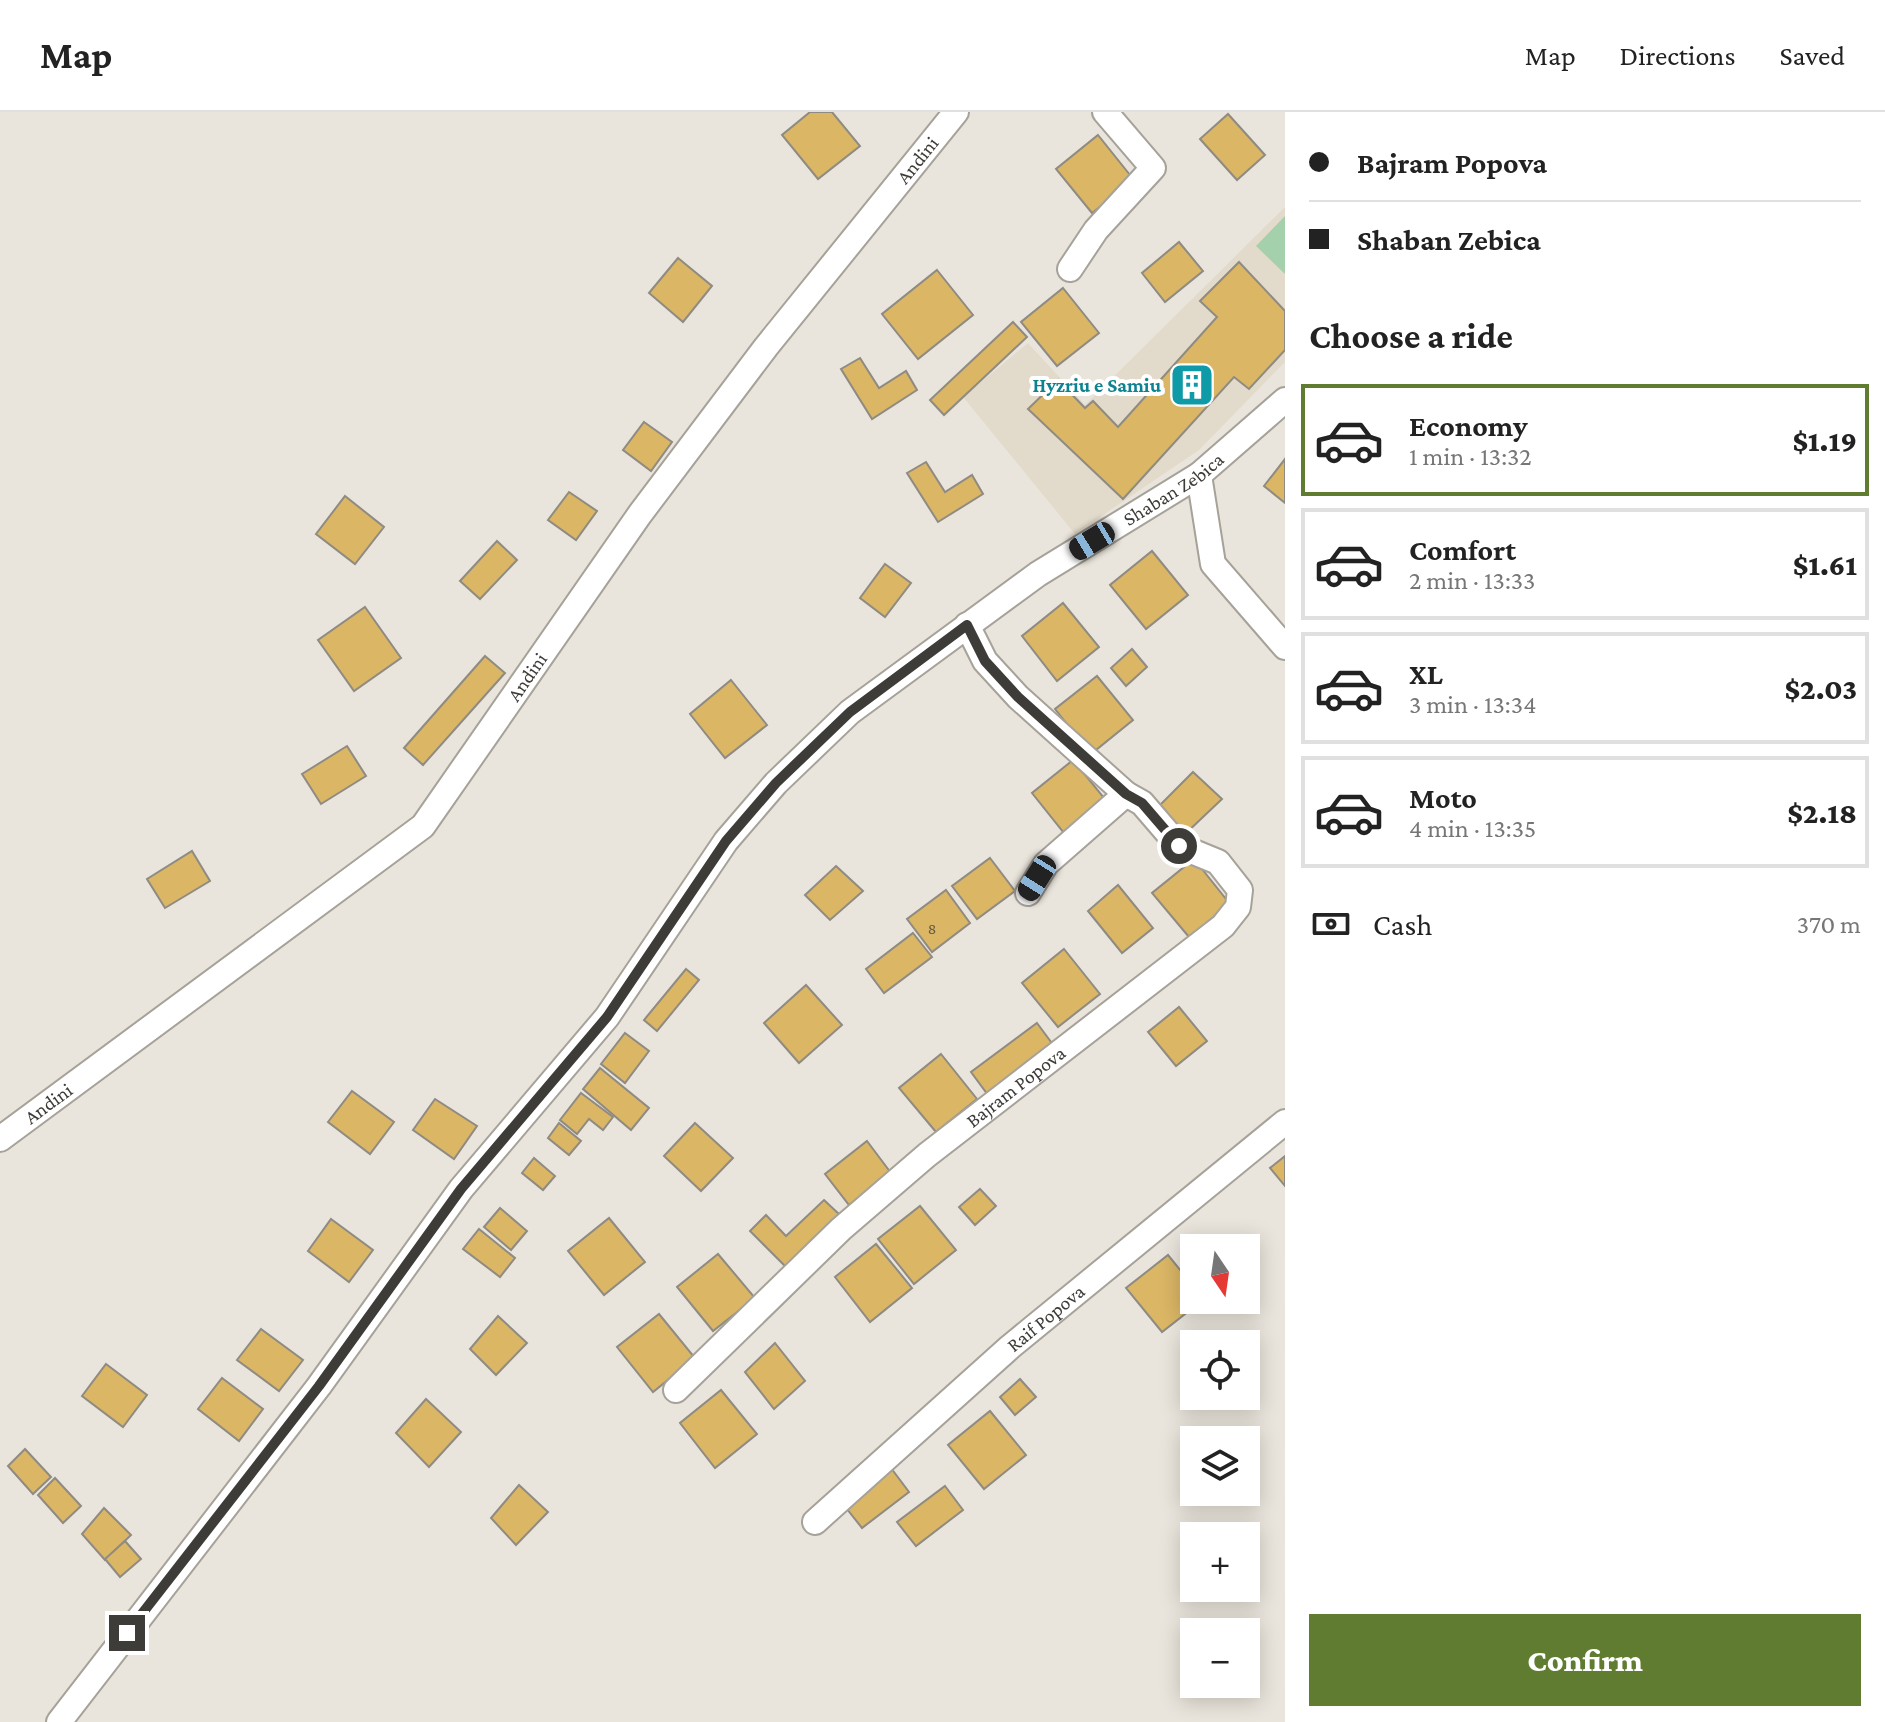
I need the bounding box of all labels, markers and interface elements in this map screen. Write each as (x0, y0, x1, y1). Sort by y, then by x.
text: Map (40, 34, 113, 76)
text: Map (1525, 40, 1576, 71)
text: Directions (1620, 40, 1735, 71)
text: Saved (1779, 40, 1845, 71)
street label: Andini (892, 132, 943, 188)
text: Bajram Popova (1357, 146, 1547, 179)
text: Shaban Zebica (1357, 223, 1541, 256)
text: Choose a ride (1309, 316, 1513, 356)
building icon: Hyzriu e Samiu (1168, 361, 1216, 409)
place label: Hyzriu e Samiu (1032, 374, 1162, 396)
icon: car (1313, 404, 1385, 476)
text: Economy (1409, 409, 1528, 442)
text: $1.19 (1792, 424, 1857, 457)
text: 1 min · 13:32 (1409, 442, 1532, 471)
street label: Shaban Zebica (1119, 448, 1228, 530)
car (1065, 518, 1119, 564)
icon: car (1313, 528, 1385, 600)
text: Comfort (1409, 533, 1516, 566)
text: $1.61 (1793, 548, 1857, 581)
text: 2 min · 13:33 (1409, 566, 1535, 595)
street label: Andini (502, 648, 551, 705)
icon: car (1313, 652, 1385, 724)
text: XL (1409, 657, 1443, 690)
text: $2.03 (1785, 672, 1857, 705)
text: 3 min · 13:34 (1409, 690, 1536, 719)
icon: car (1313, 776, 1385, 848)
text: Moto (1409, 781, 1477, 814)
text: $2.18 (1787, 796, 1857, 829)
text: 4 min · 13:35 (1409, 814, 1536, 843)
route start (1161, 828, 1197, 864)
car (1014, 851, 1060, 905)
icon: cash (1309, 902, 1353, 946)
text: Cash (1373, 908, 1432, 941)
text: 370 m (1797, 910, 1861, 939)
house number: 8 (928, 920, 936, 937)
street label: Bajram Popova (962, 1041, 1069, 1132)
street label: Andini (20, 1078, 76, 1128)
north arrow (1180, 1234, 1260, 1314)
map controls (1180, 1234, 1260, 1698)
street label: Raif Popova (1002, 1280, 1089, 1356)
button: locate (1180, 1330, 1260, 1410)
button: layers (1180, 1426, 1260, 1506)
button: + (1180, 1522, 1260, 1602)
button: Confirm (1309, 1614, 1861, 1706)
route end (109, 1615, 145, 1651)
button: − (1180, 1618, 1260, 1698)

